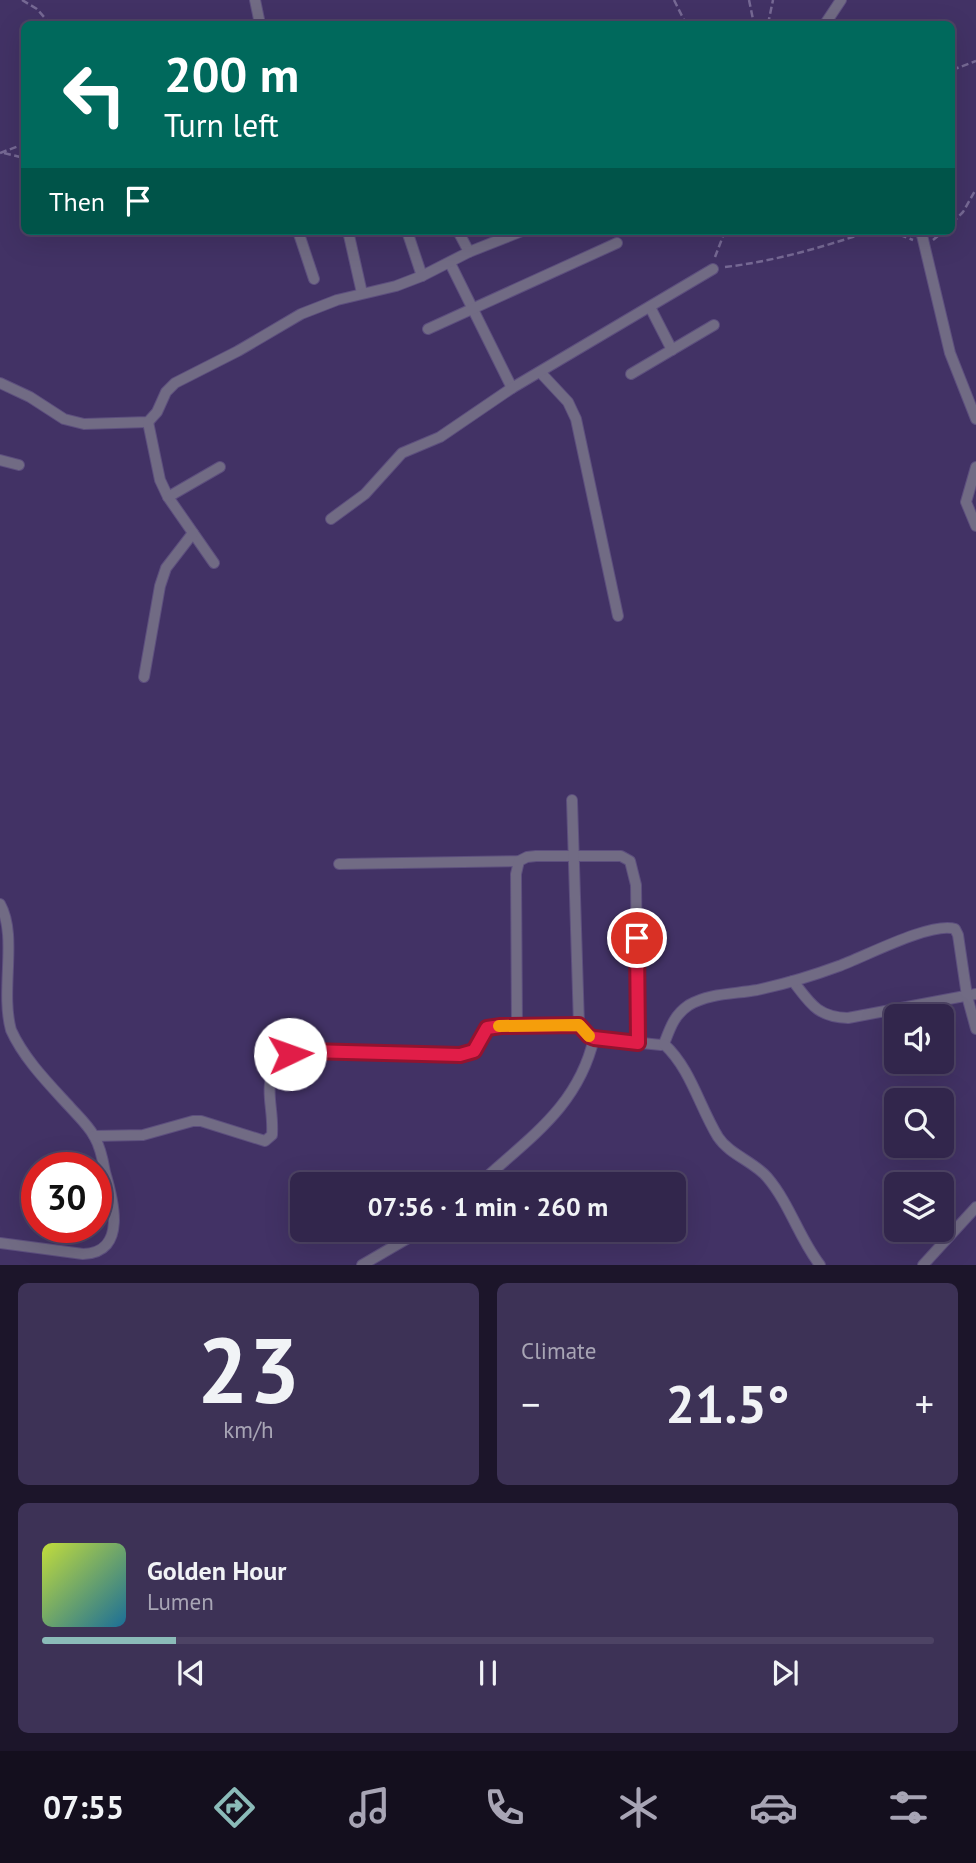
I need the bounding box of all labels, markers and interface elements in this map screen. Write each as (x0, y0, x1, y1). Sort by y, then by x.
text: 200 m (164, 42, 299, 106)
icon: left (49, 49, 140, 140)
text: Turn left (164, 104, 279, 146)
icon: arrive (119, 182, 157, 220)
text: Then (49, 185, 105, 218)
pin (607, 908, 667, 968)
icon: arrive (618, 919, 656, 957)
map controls (884, 1004, 954, 1242)
button: sound (884, 1004, 954, 1074)
position arrow (253, 1017, 327, 1091)
button: search (884, 1088, 954, 1158)
speed limit sign: 30 (21, 1152, 112, 1243)
button: layers (884, 1172, 954, 1242)
text: 07:56 · 1 min · 260 m (368, 1190, 608, 1223)
text: 23 (197, 1310, 300, 1428)
text: Climate (521, 1336, 596, 1365)
text: 21.5° (666, 1370, 789, 1437)
text: − (521, 1379, 540, 1428)
text: + (915, 1379, 934, 1428)
text: km/h (223, 1415, 274, 1444)
text: Golden Hour (147, 1554, 286, 1587)
text: Lumen (147, 1587, 214, 1616)
icon: previous (172, 1654, 210, 1692)
icon: pause (469, 1654, 507, 1692)
icon: next (766, 1654, 804, 1692)
icon: directions (210, 1783, 259, 1832)
icon: music (345, 1783, 394, 1832)
icon: phone (480, 1783, 529, 1832)
icon: climate (614, 1783, 663, 1832)
icon: car (749, 1783, 798, 1832)
icon: filters (884, 1783, 933, 1832)
text: 07:55 (43, 1786, 124, 1828)

